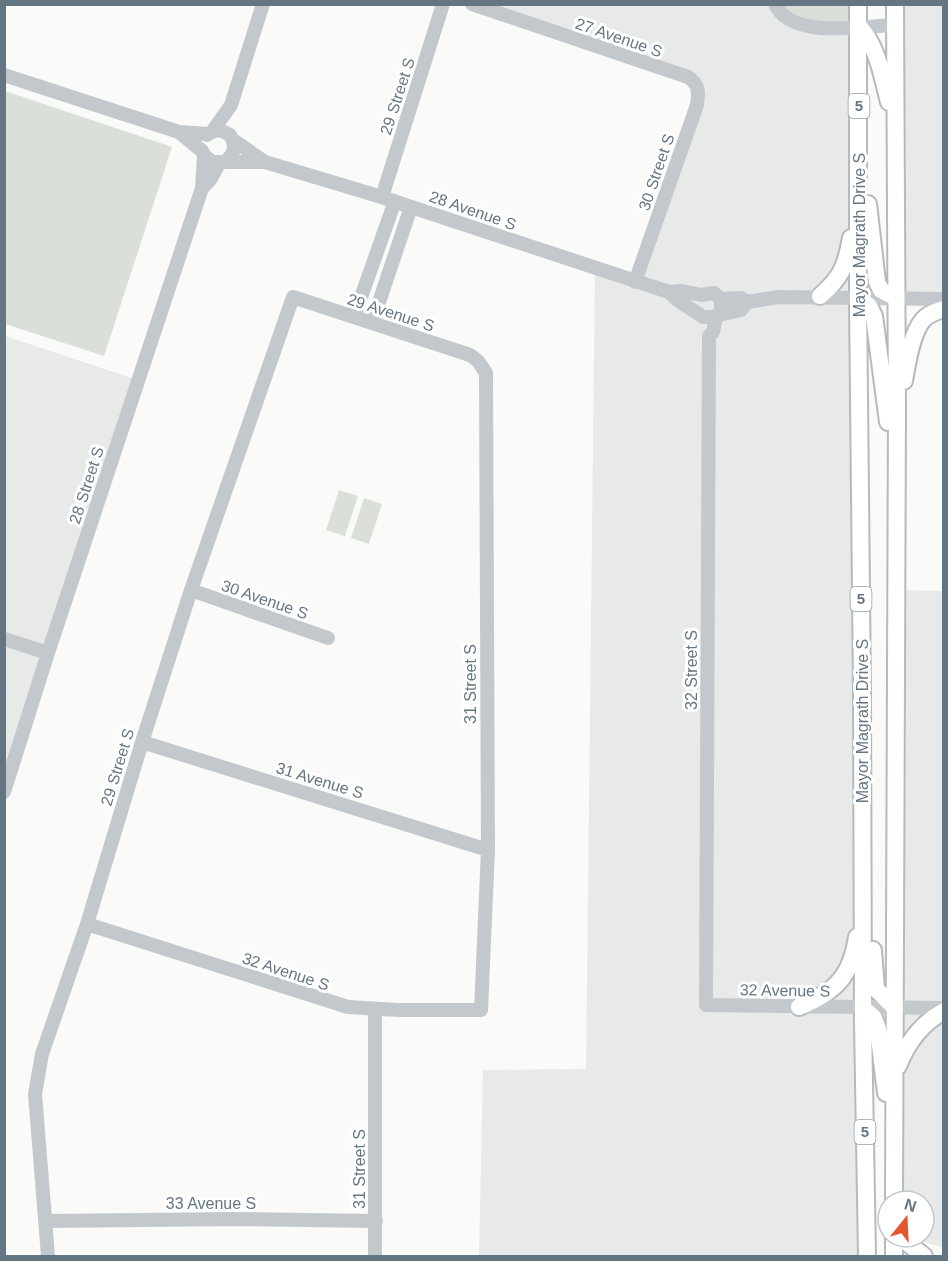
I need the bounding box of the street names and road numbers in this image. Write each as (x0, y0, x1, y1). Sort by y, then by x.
street label: 27 Avenue S (573, 15, 664, 60)
street label: 29 Street S (377, 55, 418, 137)
road number: 5 (848, 94, 870, 118)
street label: 30 Street S (635, 132, 678, 213)
street label: Mayor Magrath Drive S (851, 153, 868, 317)
street label: 28 Avenue S (427, 188, 518, 233)
street label: 29 Avenue S (345, 290, 436, 335)
street label: 28 Street S (66, 444, 107, 526)
street label: 30 Avenue S (219, 577, 310, 622)
road number: 5 (850, 587, 872, 611)
street label: 32 Street S (683, 630, 700, 710)
street label: Mayor Magrath Drive S (854, 639, 871, 803)
street label: 31 Street S (462, 644, 479, 724)
street label: 29 Street S (98, 726, 137, 808)
street label: 31 Avenue S (274, 759, 366, 802)
street label: 32 Avenue S (240, 949, 331, 994)
street label: 32 Avenue S (740, 981, 830, 1000)
road number: 5 (854, 1120, 876, 1144)
street label: 31 Street S (351, 1129, 368, 1209)
street label: 33 Avenue S (166, 1195, 256, 1212)

